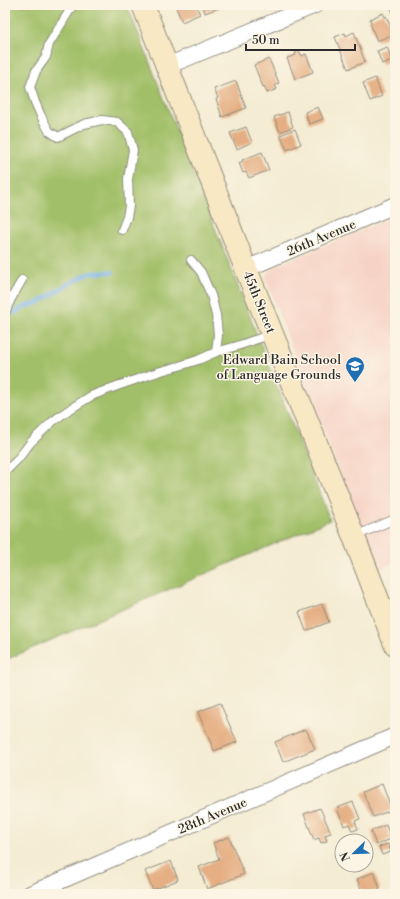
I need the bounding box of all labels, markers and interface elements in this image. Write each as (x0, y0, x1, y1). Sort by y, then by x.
scale bar (246, 26, 355, 52)
text: 50 m (252, 33, 280, 48)
street label: 26th Avenue (285, 216, 359, 260)
street label: 45th Street (239, 269, 279, 336)
place label: Edward Bain School of Language Grounds (216, 352, 341, 383)
school or university icon: Edward Bain School of Language Grounds (344, 355, 366, 383)
street label: 28th Avenue (175, 794, 250, 838)
north arrow (334, 833, 374, 873)
text: N (337, 850, 354, 863)

